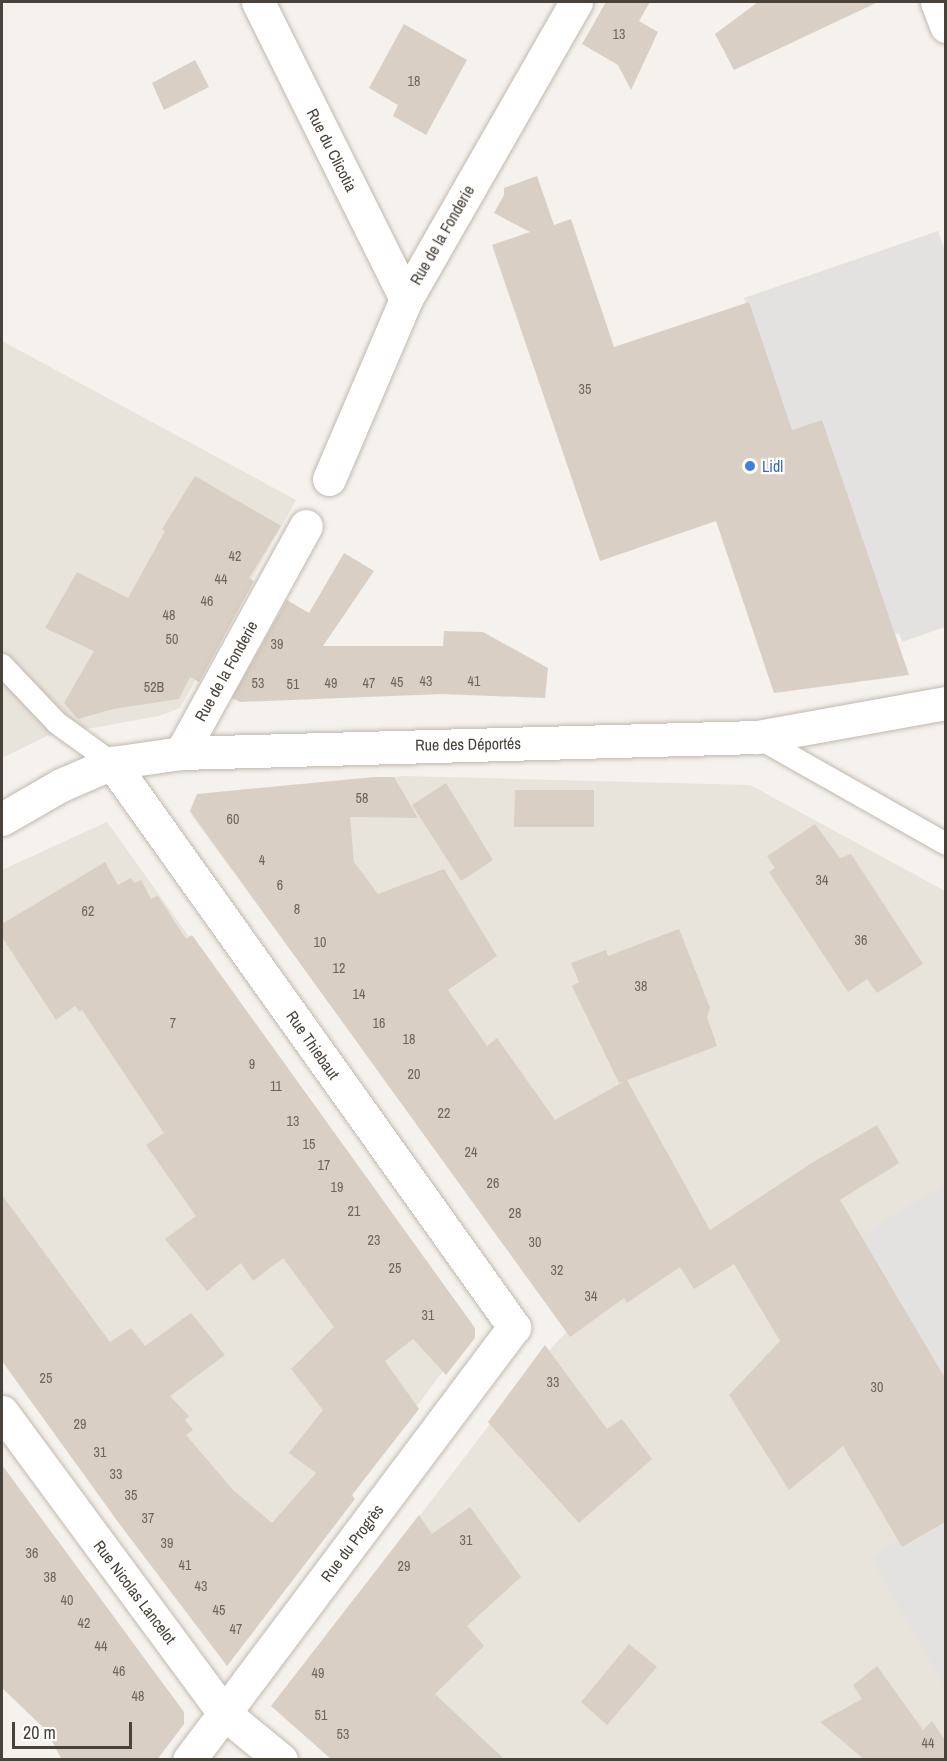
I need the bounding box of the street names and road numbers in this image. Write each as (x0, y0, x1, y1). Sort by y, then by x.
street label: Rue du Clicotia (303, 105, 361, 195)
street label: Rue de la Fonderie (406, 182, 478, 288)
street label: Rue de la Fonderie (191, 618, 261, 724)
street label: Rue des Déportés (415, 733, 521, 755)
street label: Rue Thiebaut (282, 1007, 344, 1083)
street label: Rue du Progrès (317, 1501, 387, 1585)
street label: Rue Nicolas Lancelot (90, 1536, 180, 1648)

